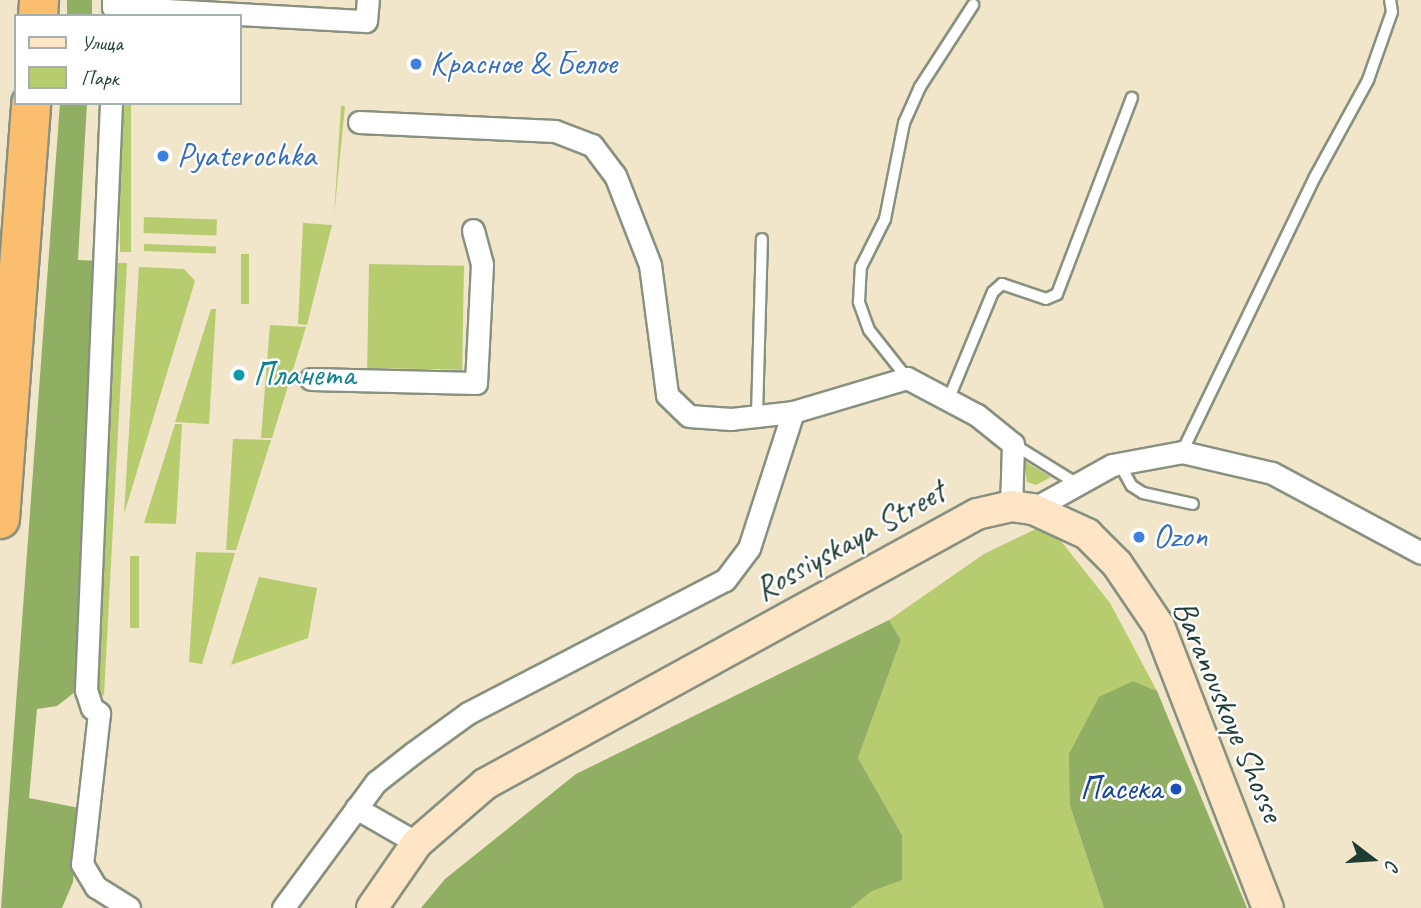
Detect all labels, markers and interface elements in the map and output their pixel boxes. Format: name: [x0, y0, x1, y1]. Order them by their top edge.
legend: [14, 14, 242, 105]
text: Улица: [81, 30, 123, 56]
place label: Красное & Белое: [430, 44, 617, 84]
marker: Красное & Белое: [408, 56, 424, 72]
text: Парк: [81, 65, 118, 91]
place label: Pyaterochka: [177, 136, 316, 176]
marker: Pyaterochka: [155, 148, 171, 164]
place label: Планета: [253, 355, 355, 395]
marker: Планета: [231, 367, 247, 383]
street label: Rossiyskaya Street: [748, 472, 952, 610]
place label: Ozon: [1153, 517, 1207, 557]
marker: Ozon: [1131, 529, 1147, 545]
street label: Baranovskoye Shosse: [1164, 595, 1292, 827]
place label: Пасека: [1080, 769, 1162, 809]
marker: Пасека: [1168, 781, 1184, 797]
north arrow: [1337, 824, 1407, 894]
text: С: [1379, 857, 1405, 873]

